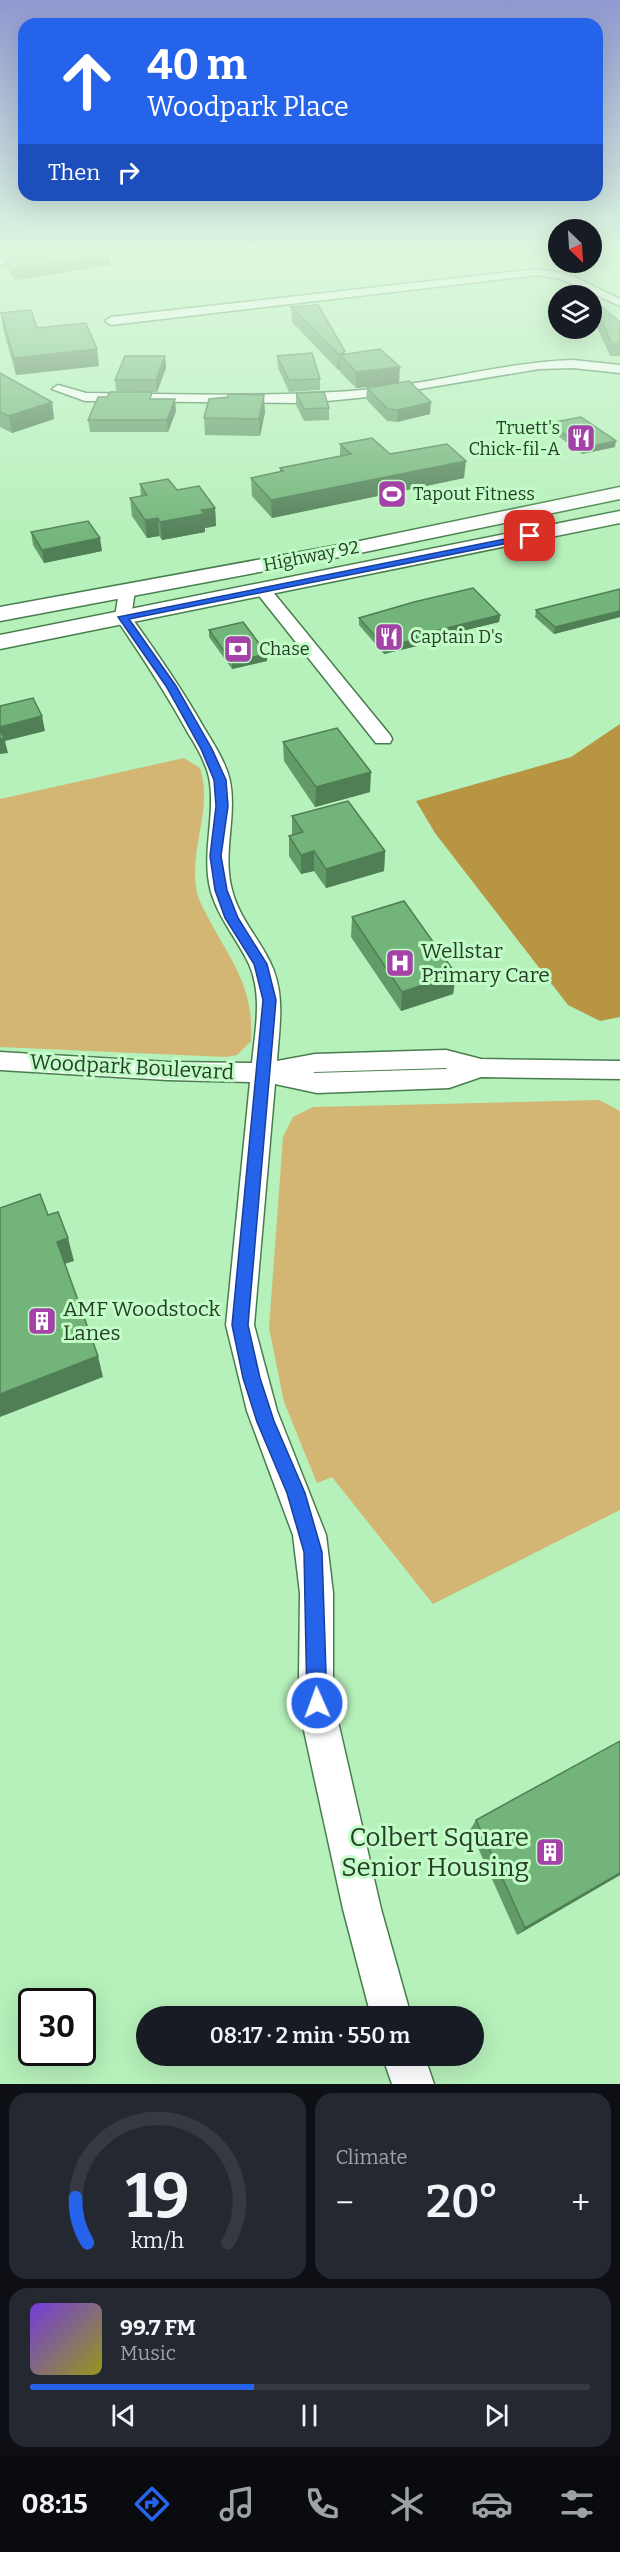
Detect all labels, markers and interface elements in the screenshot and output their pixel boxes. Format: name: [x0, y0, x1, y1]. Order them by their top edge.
text: 40 m: [147, 40, 247, 90]
icon: ahead: [48, 42, 126, 120]
text: Woodpark Place: [147, 91, 349, 123]
icon: right: [112, 156, 145, 189]
text: Then: [48, 159, 100, 186]
north arrow: [548, 219, 602, 273]
map controls: [548, 219, 602, 339]
button: layers: [548, 285, 602, 339]
place label: Truett's Chick-fil-A: [468, 417, 560, 460]
restaurant icon: Truett's Chick-fil-A: [565, 422, 597, 454]
sports icon: Tapout Fitness: [376, 478, 408, 510]
place label: Tapout Fitness: [413, 483, 535, 505]
pin: [504, 510, 555, 561]
icon: arrive: [513, 519, 546, 552]
street label: Highway 92: [261, 536, 361, 576]
restaurant icon: Captain D's: [373, 621, 405, 653]
place label: Captain D's: [410, 626, 503, 648]
bank icon: Chase: [222, 633, 254, 665]
place label: Chase: [259, 638, 310, 660]
place label: Wellstar Primary Care: [421, 938, 550, 988]
hospital icon: Wellstar Primary Care: [384, 947, 416, 979]
street label: Woodpark Boulevard: [29, 1049, 235, 1085]
place label: AMF Woodstock Lanes: [63, 1296, 220, 1346]
building icon: AMF Woodstock Lanes: [26, 1305, 58, 1337]
position arrow: [285, 1671, 349, 1735]
place label: Colbert Square Senior Housing: [341, 1822, 529, 1883]
building icon: Colbert Square Senior Housing: [534, 1836, 566, 1868]
speed limit sign: 30: [18, 1988, 96, 2066]
text: 08:17 · 2 min · 550 m: [210, 2022, 410, 2049]
text: Climate: [336, 2145, 407, 2169]
text: 19: [125, 2159, 189, 2234]
text: 20°: [426, 2175, 499, 2229]
text: −: [336, 2183, 354, 2223]
text: +: [571, 2183, 590, 2223]
text: km/h: [131, 2228, 184, 2254]
text: 99.7 FM: [120, 2314, 196, 2341]
text: Music: [120, 2341, 176, 2365]
icon: previous: [107, 2399, 140, 2432]
icon: pause: [293, 2399, 326, 2432]
icon: next: [480, 2399, 513, 2432]
icon: directions: [131, 2483, 173, 2525]
icon: music: [216, 2483, 258, 2525]
icon: phone: [301, 2483, 343, 2525]
icon: climate: [386, 2483, 428, 2525]
icon: car: [471, 2483, 513, 2525]
icon: filters: [556, 2483, 598, 2525]
text: 08:15: [22, 2488, 88, 2520]

